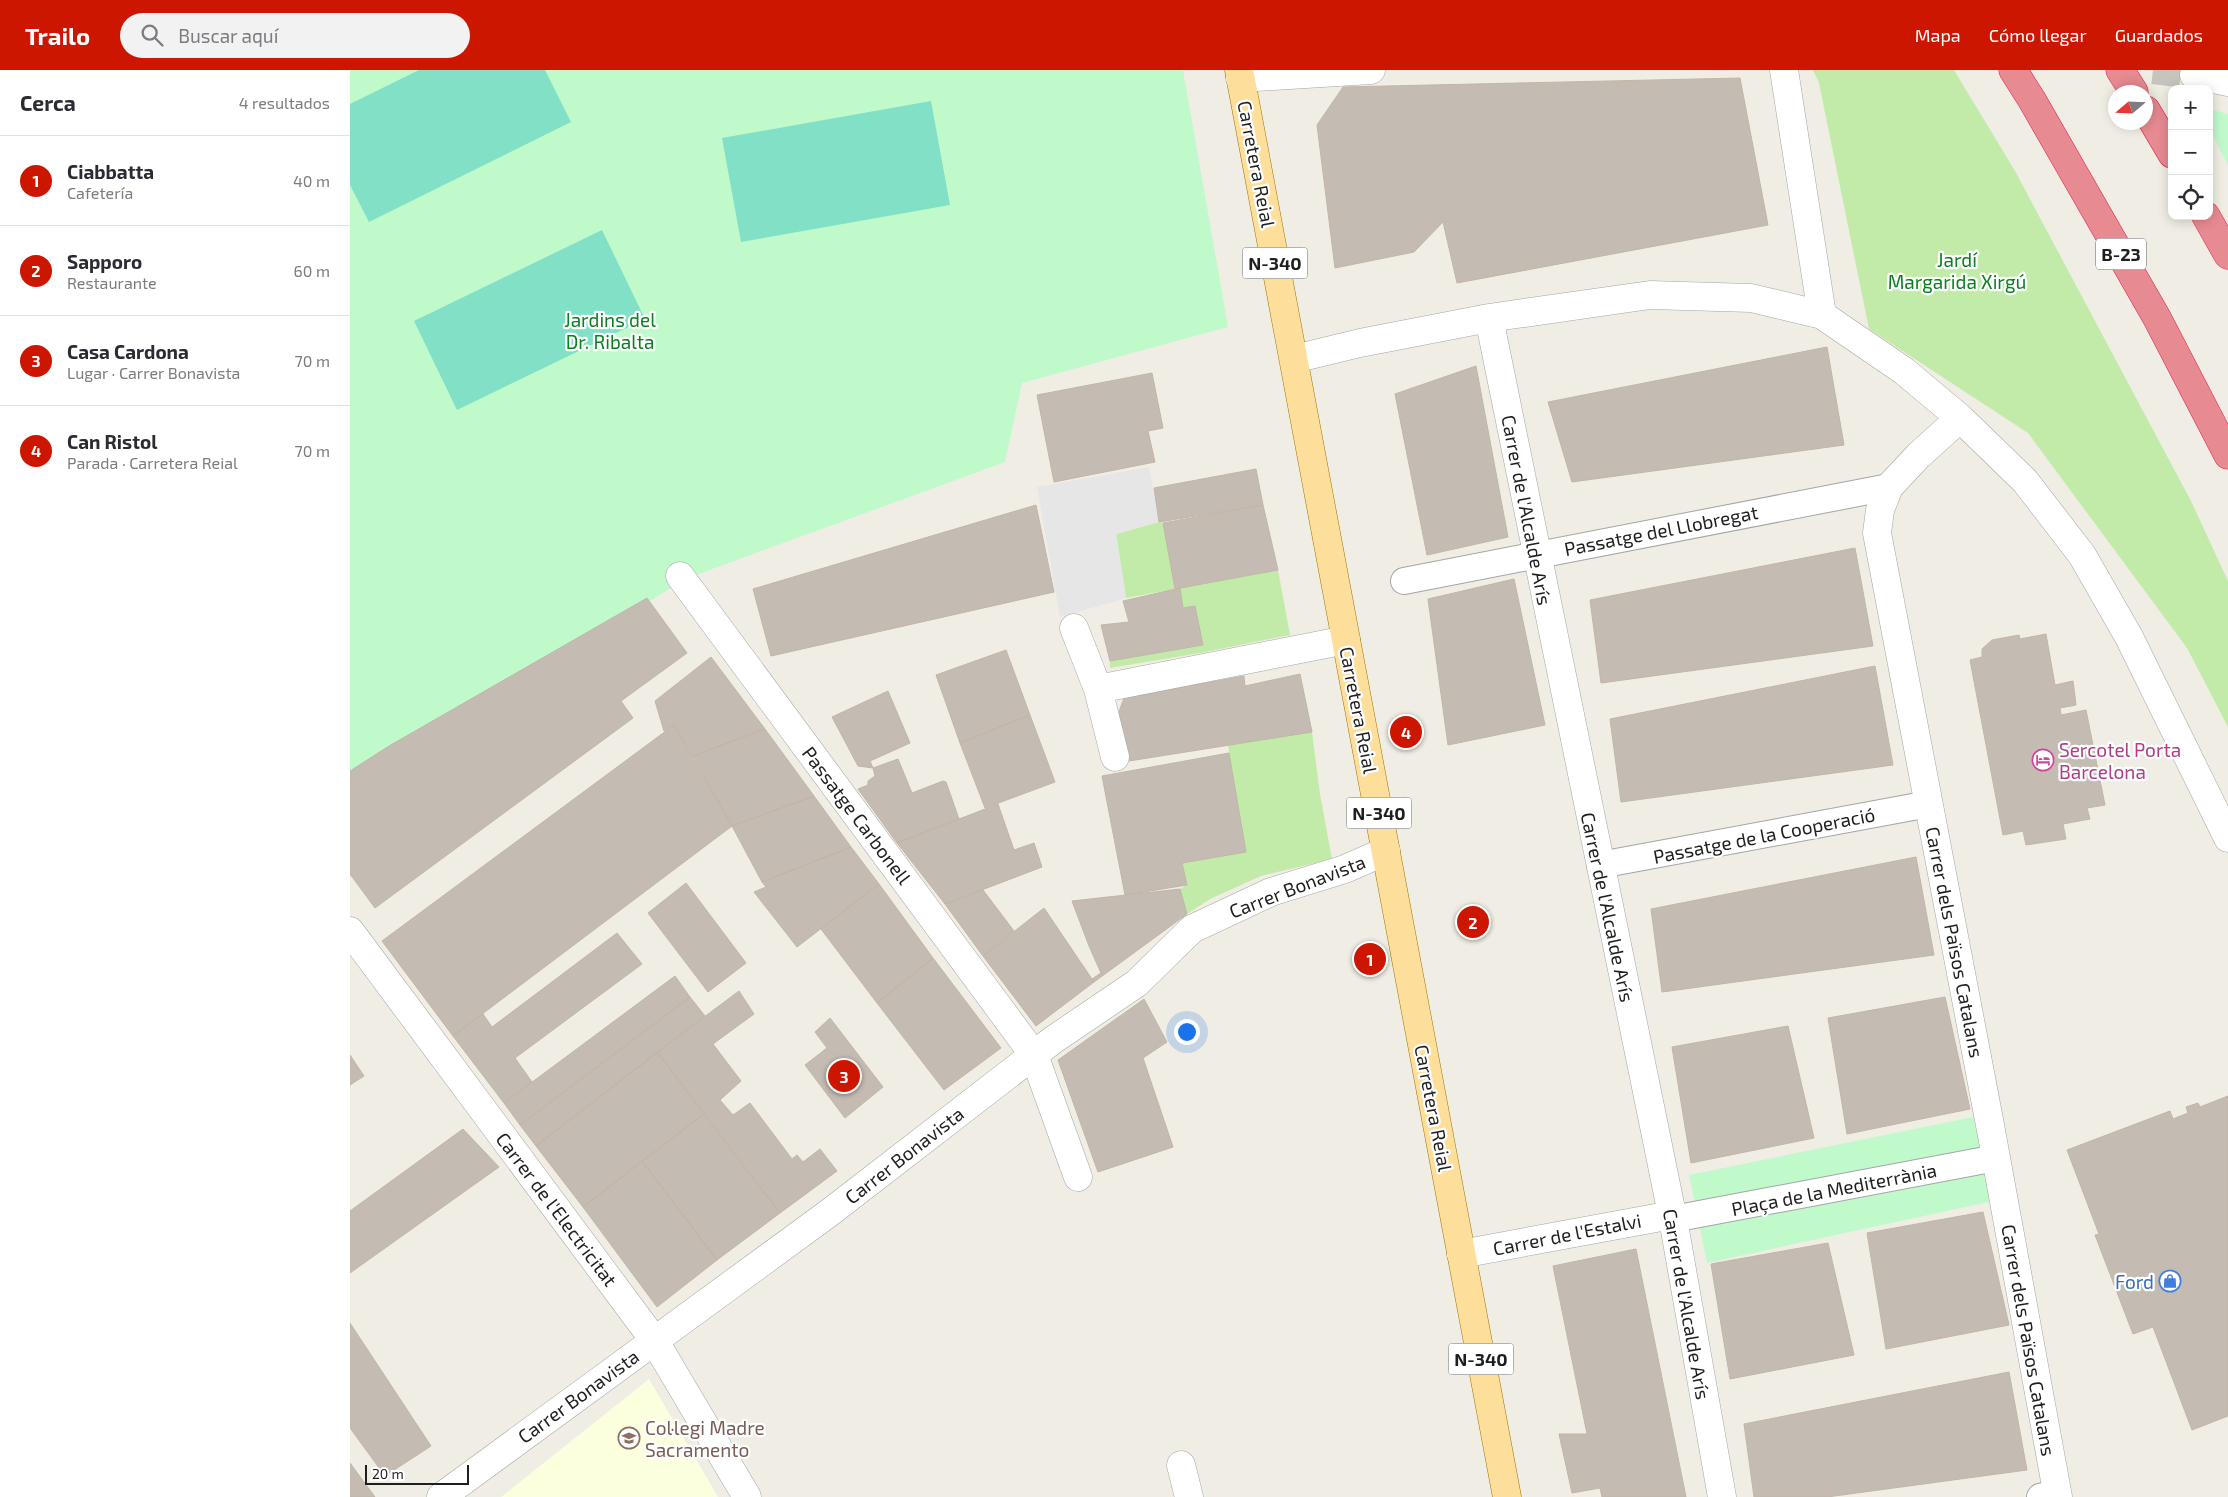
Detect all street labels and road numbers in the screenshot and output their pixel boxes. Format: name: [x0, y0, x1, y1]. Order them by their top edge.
street label: Carretera Reial: [1233, 99, 1281, 230]
road number: B-23: [2096, 238, 2146, 270]
road number: N-340: [1242, 248, 1308, 278]
street label: Carrer de l'Alcalde Arís: [1497, 413, 1557, 607]
street label: Passatge del Llobregat: [1562, 500, 1760, 560]
street label: Carretera Reial: [1335, 645, 1383, 776]
street label: Passatge Carbonell: [798, 742, 917, 889]
road number: N-340: [1346, 798, 1412, 828]
street label: Passatge de la Cooperació: [1651, 802, 1877, 868]
street label: Carrer de l'Alcalde Arís: [1577, 810, 1639, 1004]
street label: Carrer dels Països Catalans: [1921, 825, 1989, 1059]
street label: Carrer Bonavista: [1226, 849, 1368, 923]
street label: Carretera Reial: [1410, 1043, 1458, 1174]
street label: Carrer Bonavista: [840, 1102, 968, 1208]
street label: Carrer de l'Electricitat: [492, 1128, 622, 1290]
street label: Plaça de la Mediterrània: [1729, 1158, 1939, 1221]
street label: Carrer de l'Alcalde Arís: [1659, 1207, 1715, 1401]
street label: Carrer de l'Estalvi: [1491, 1208, 1643, 1260]
street label: Carrer dels Països Catalans: [1997, 1222, 2061, 1458]
street label: Carrer Bonavista: [513, 1344, 643, 1448]
road number: N-340: [1448, 1344, 1514, 1375]

